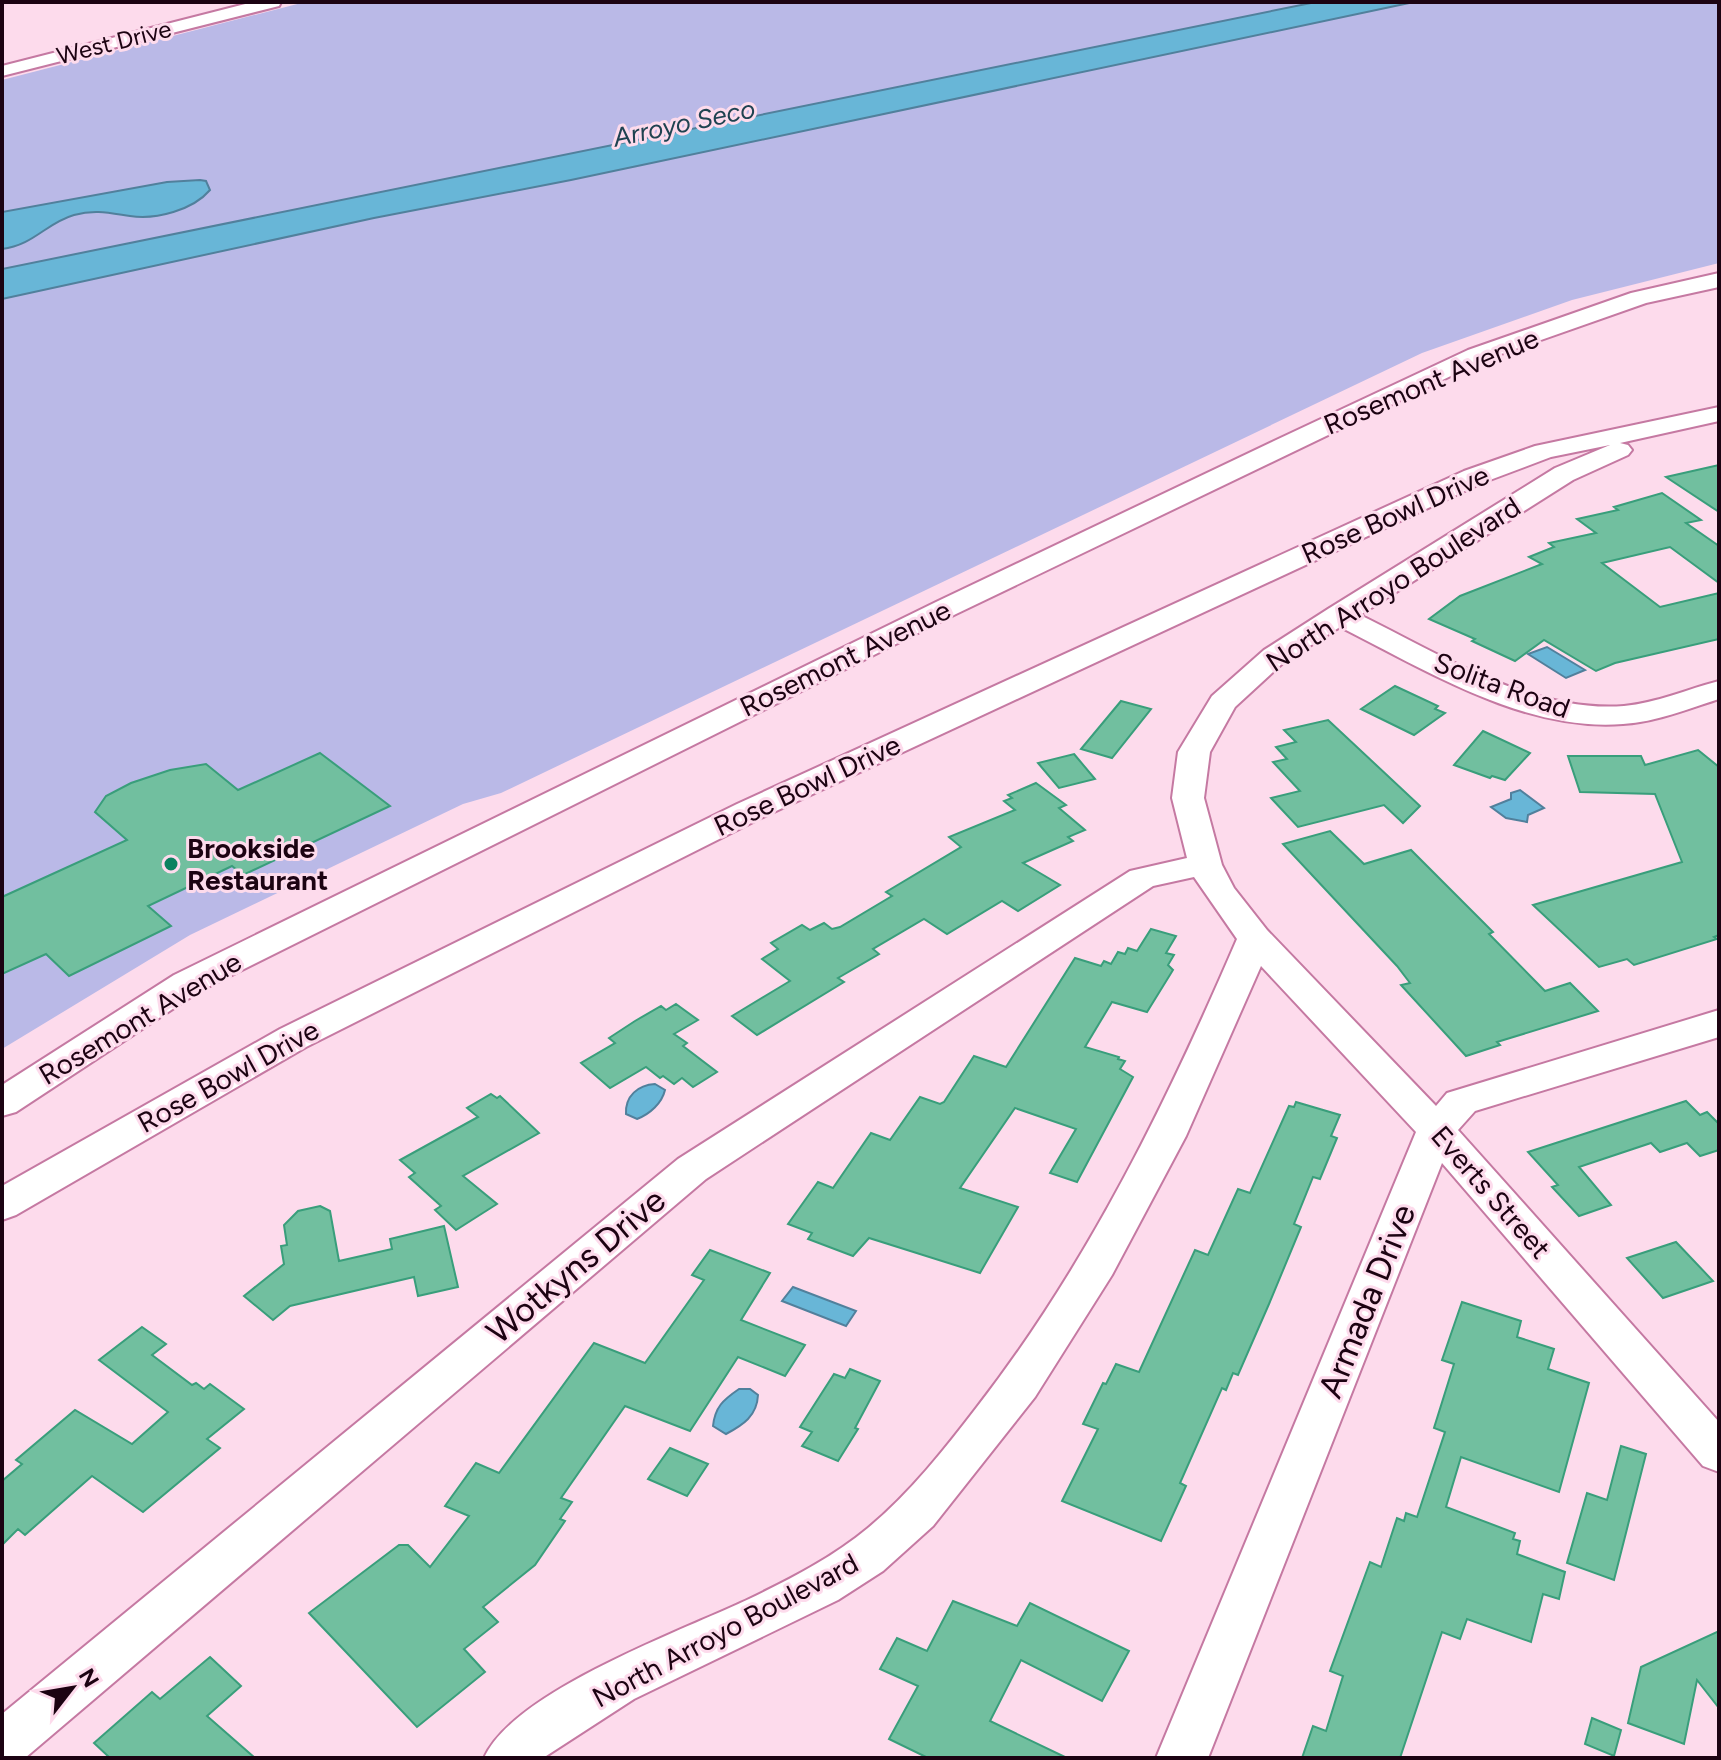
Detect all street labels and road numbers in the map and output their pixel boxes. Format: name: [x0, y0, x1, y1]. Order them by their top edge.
street label: West Drive: [54, 14, 174, 70]
street label: Rosemont Avenue: [1319, 320, 1543, 442]
street label: Rose Bowl Drive: [1296, 457, 1494, 571]
street label: North Arroyo Boulevard: [1260, 489, 1526, 679]
street label: Rosemont Avenue: [734, 592, 956, 724]
street label: Solita Road: [1429, 645, 1575, 725]
street label: Rose Bowl Drive: [708, 727, 906, 843]
street label: Rosemont Avenue: [33, 944, 247, 1092]
street label: Rose Bowl Drive: [132, 1012, 324, 1140]
street label: Everts Street: [1424, 1119, 1558, 1265]
street label: Wotkyns Drive: [479, 1180, 673, 1352]
street label: Armada Drive: [1310, 1198, 1424, 1404]
street label: North Arroyo Boulevard: [586, 1545, 864, 1715]

